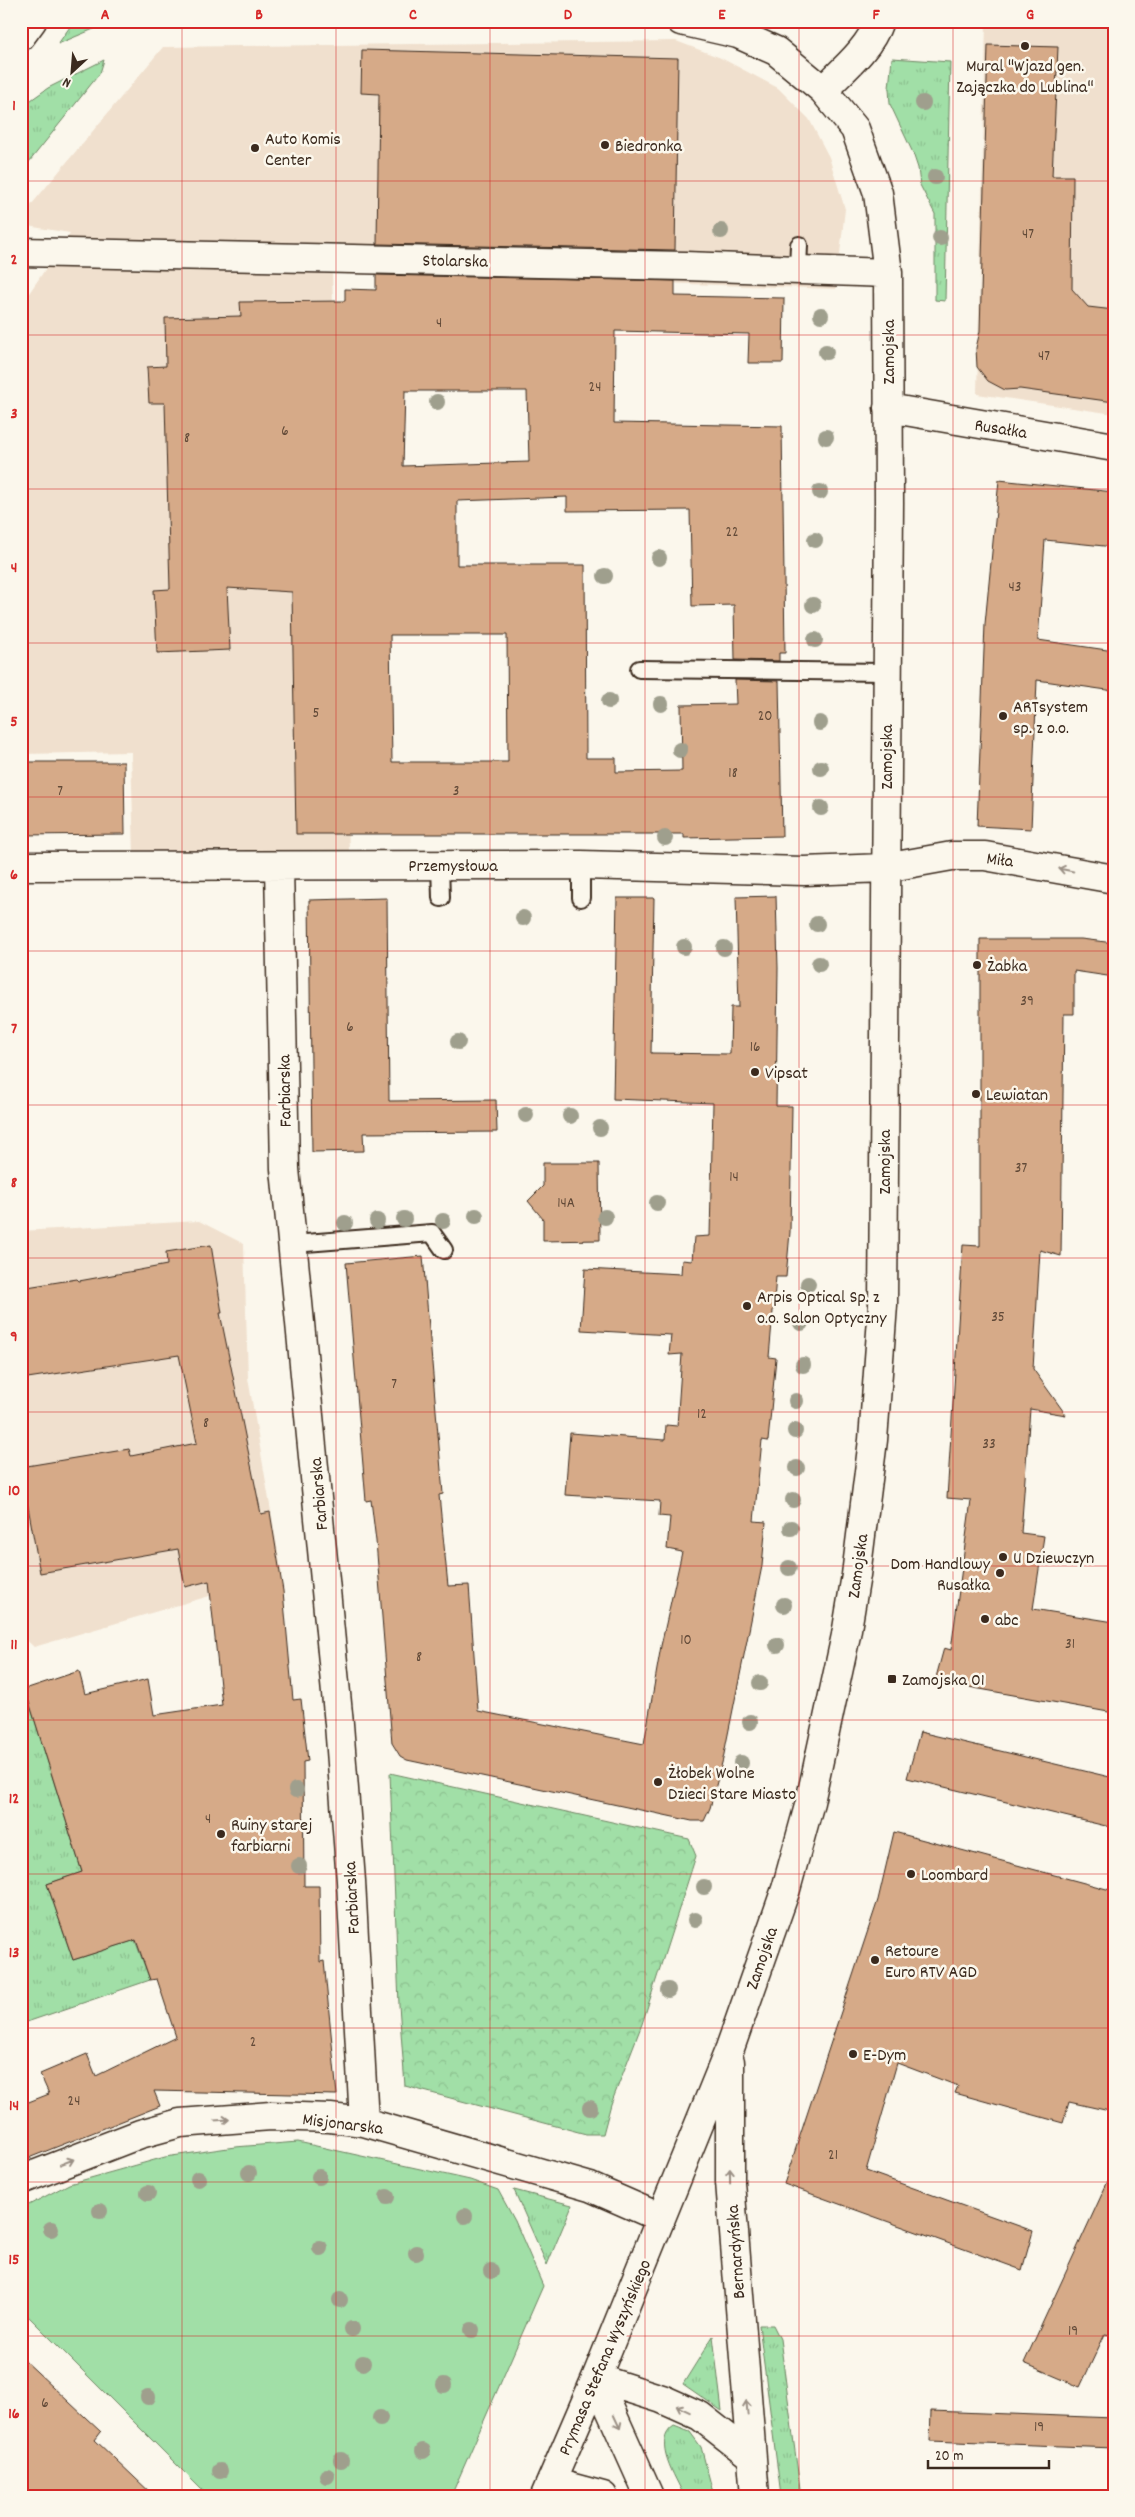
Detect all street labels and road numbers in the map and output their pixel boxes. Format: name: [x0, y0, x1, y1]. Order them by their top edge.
street label: Stolarska: [422, 249, 488, 276]
street label: Zamojska: [878, 319, 903, 384]
street label: Rusałka: [973, 414, 1029, 447]
street label: Zamojska: [876, 724, 901, 789]
street label: Miła: [985, 847, 1015, 876]
street label: Przemysłowa: [408, 855, 498, 880]
street label: Farbiarska: [273, 1054, 300, 1128]
street label: Zamojska: [874, 1129, 899, 1194]
street label: Farbiarska: [305, 1456, 336, 1531]
street label: Zamojska: [843, 1532, 876, 1600]
street label: Farbiarska: [339, 1860, 368, 1935]
street label: Zamojska: [741, 1924, 786, 1994]
street label: Misjonarska: [301, 2108, 385, 2143]
street label: Bernardyńska: [722, 2204, 753, 2300]
street label: Prymasa Stefana Wyszyńskiego: [554, 2256, 659, 2460]

